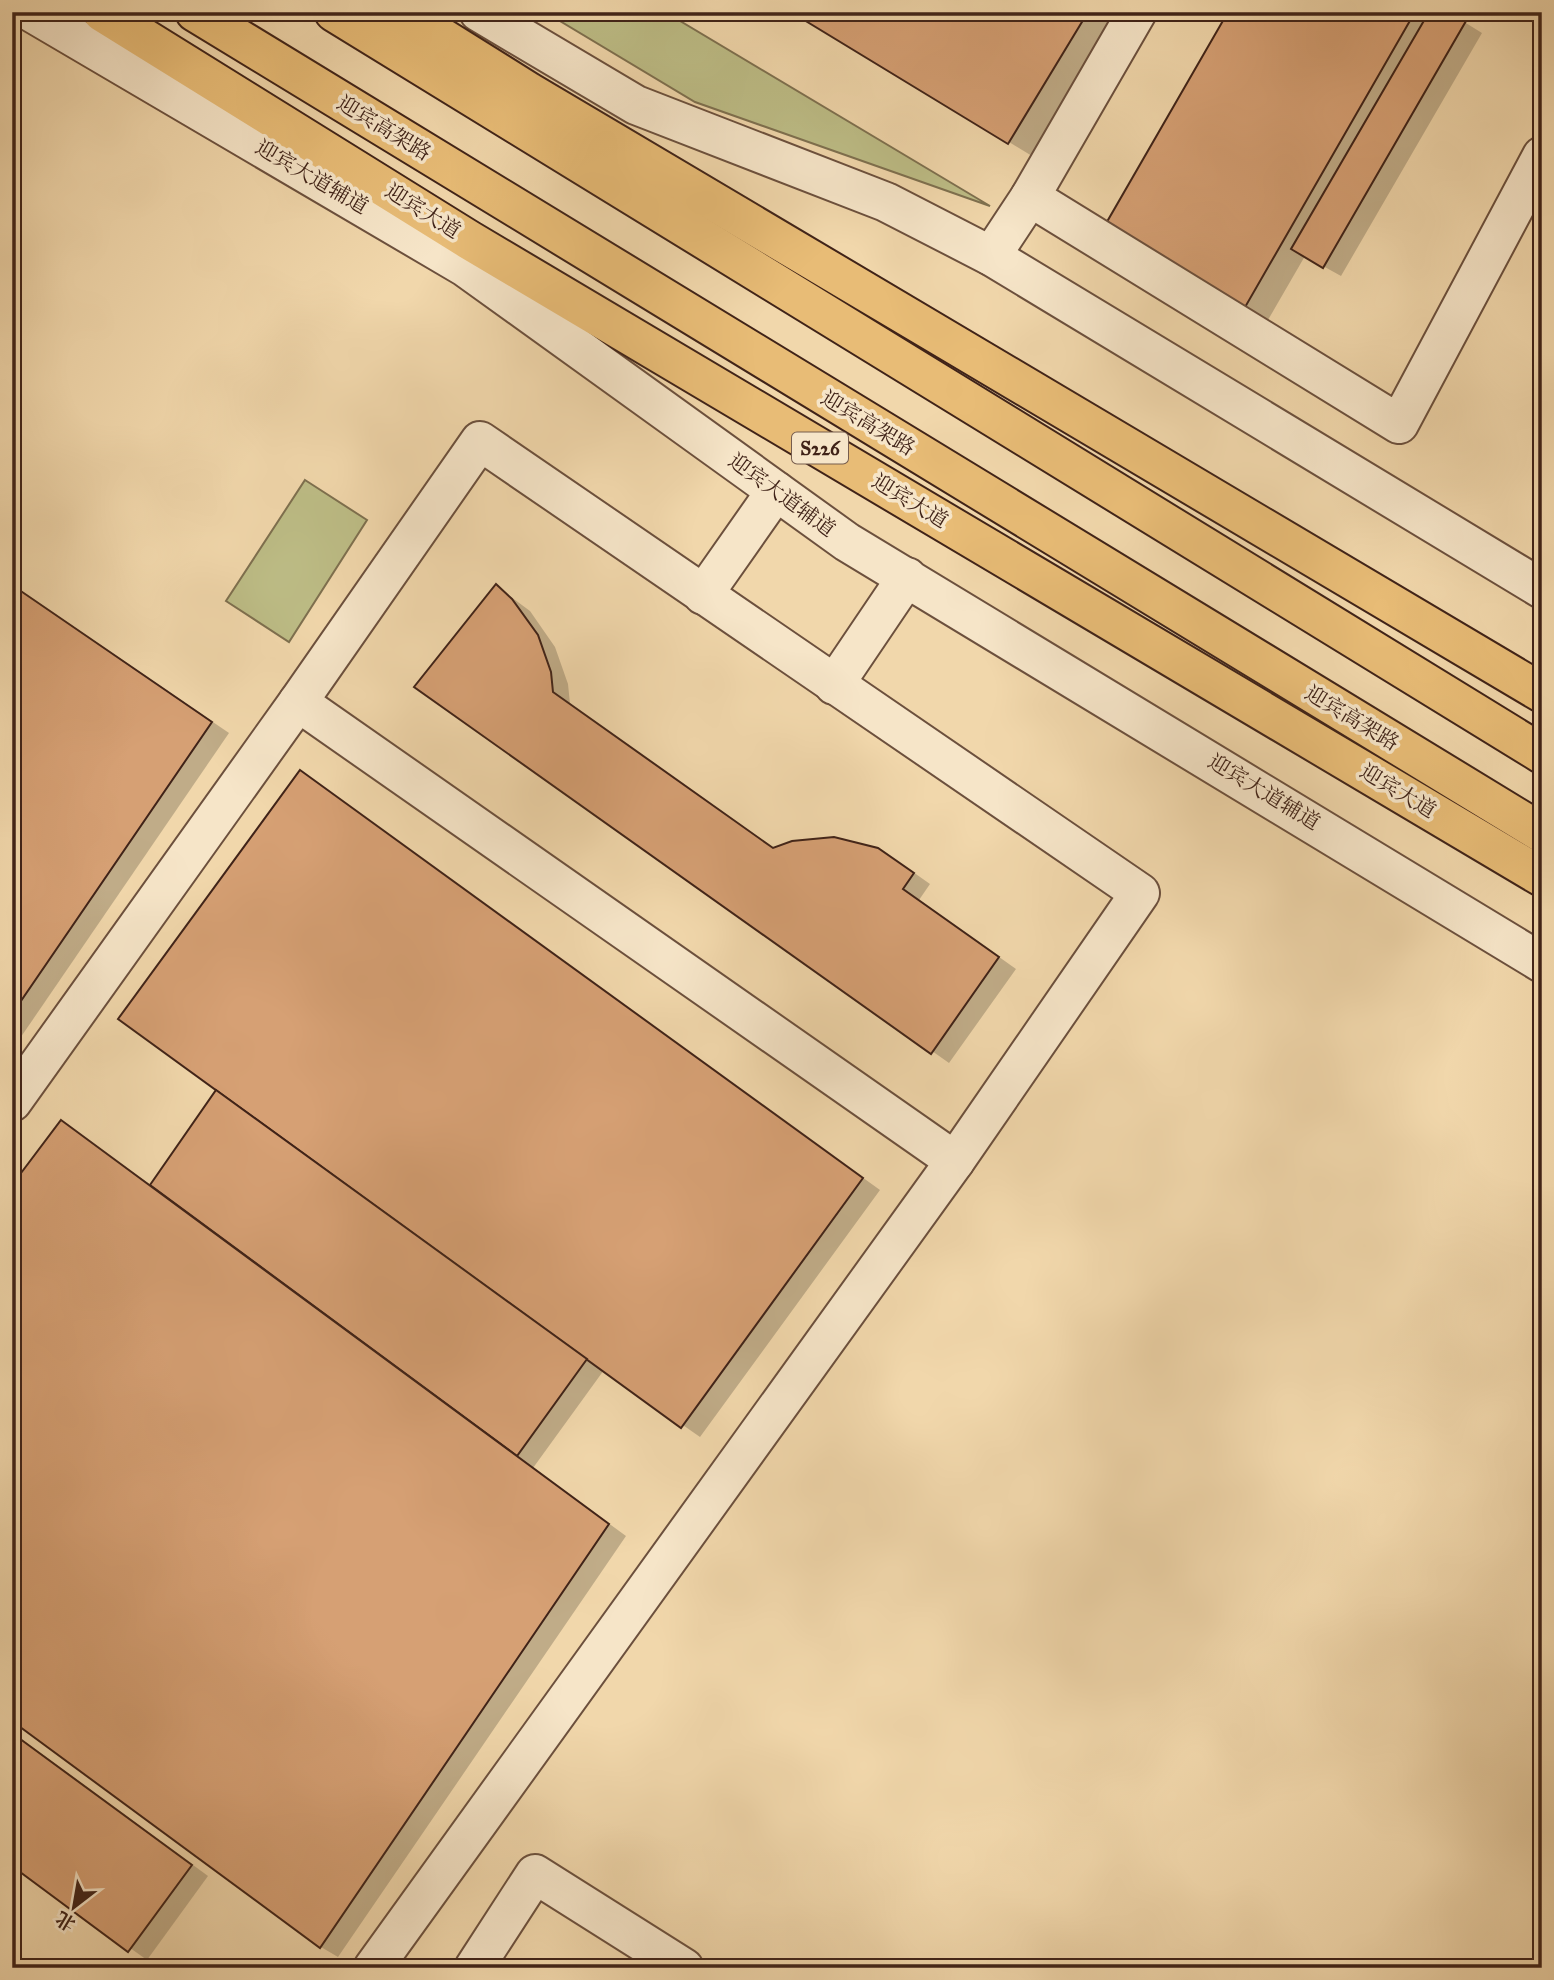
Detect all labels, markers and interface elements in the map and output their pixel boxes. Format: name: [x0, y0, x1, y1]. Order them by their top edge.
street label: 迎宾高架路: [332, 90, 436, 166]
street label: 迎宾大道辅道: [251, 134, 373, 220]
street label: 迎宾大道: [380, 178, 466, 244]
street label: 迎宾高架路: [816, 385, 920, 461]
road number: S226: [792, 432, 848, 463]
street label: 迎宾大道辅道: [723, 447, 841, 543]
street label: 迎宾大道: [867, 468, 953, 534]
street label: 迎宾高架路: [1300, 680, 1404, 756]
street label: 迎宾大道辅道: [1203, 748, 1325, 836]
street label: 迎宾大道: [1355, 758, 1441, 824]
north arrow: [38, 1871, 108, 1941]
text: 北: [51, 1906, 80, 1936]

